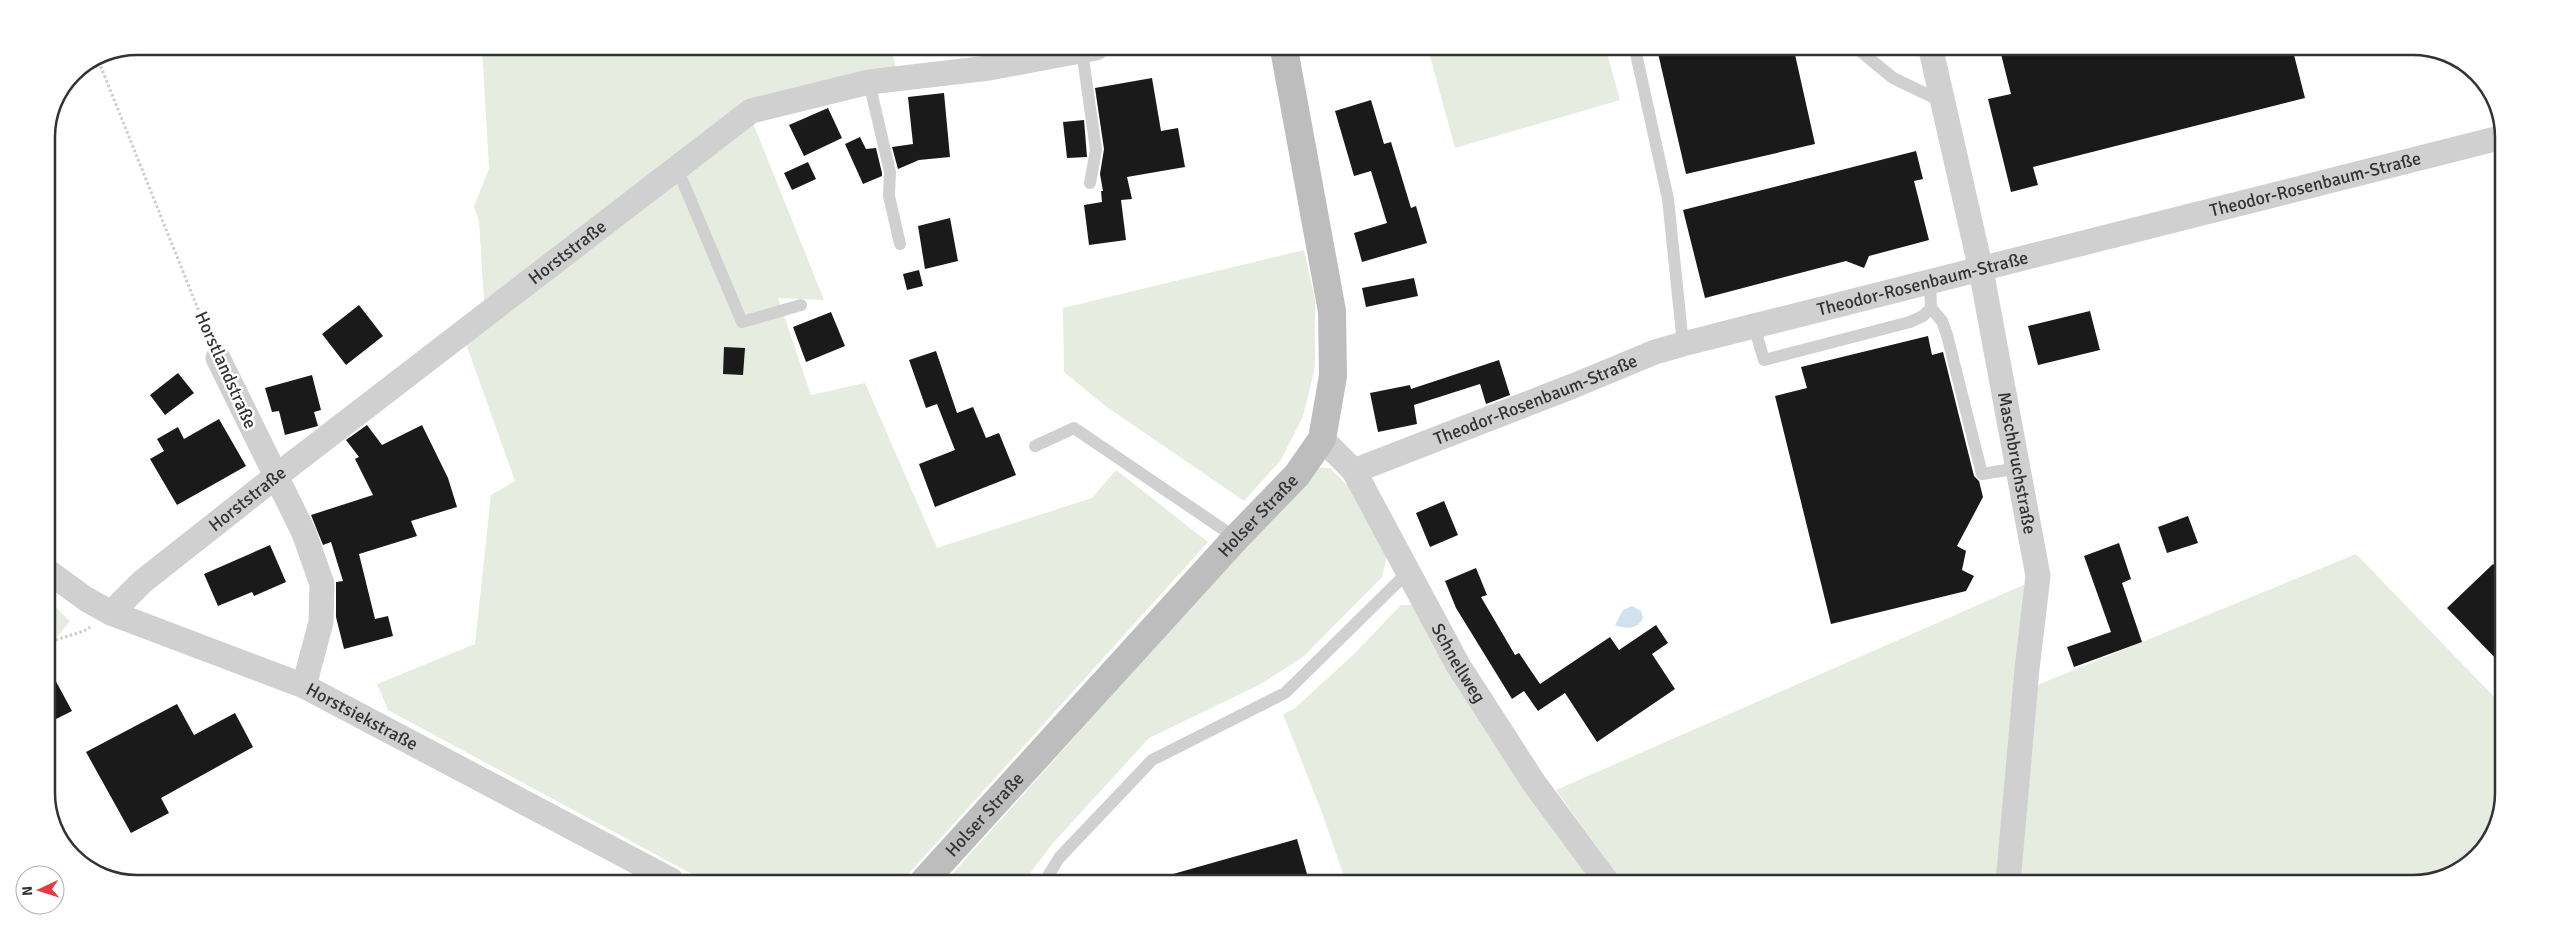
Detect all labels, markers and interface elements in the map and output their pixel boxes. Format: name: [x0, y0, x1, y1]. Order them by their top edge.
street label: Theodor-Rosenbaum-Straße: [2207, 147, 2423, 222]
street label: Horststraße: [524, 215, 611, 289]
street label: Theodor-Rosenbaum-Straße: [1815, 246, 2031, 321]
street label: Horstlandstraße: [190, 308, 262, 432]
street label: Theodor-Rosenbaum-Straße: [1431, 350, 1641, 450]
street label: Maschbruchstraße: [1993, 390, 2041, 536]
street label: Horststraße: [204, 462, 290, 536]
street label: Holser Straße: [1213, 470, 1303, 562]
street label: Schnellweg: [1427, 620, 1491, 707]
street label: Horstsiekstraße: [302, 678, 422, 755]
street label: Holser Straße: [941, 768, 1029, 861]
north arrow: [15, 865, 65, 915]
text: N: [19, 885, 36, 896]

